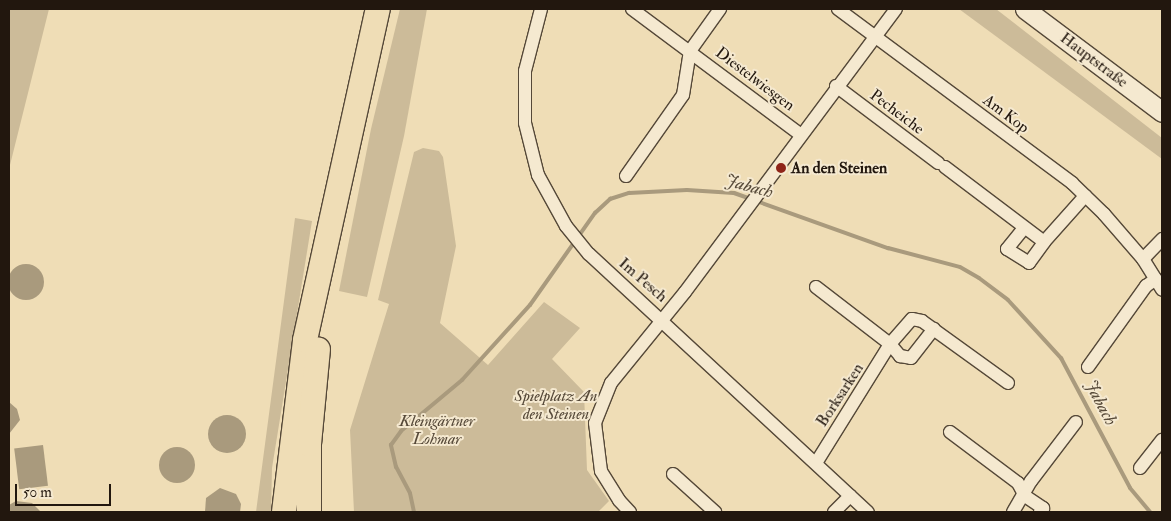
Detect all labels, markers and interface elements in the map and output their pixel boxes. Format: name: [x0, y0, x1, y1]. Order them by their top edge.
street label: Hauptstraße: [1056, 28, 1132, 92]
street label: Diestelwiesgen: [712, 43, 798, 115]
street label: Pecheiche: [866, 85, 928, 139]
street label: Am Kop: [979, 90, 1033, 138]
place label: An den Steinen: [791, 158, 887, 178]
marker: An den Steinen: [775, 162, 787, 174]
water label: Jabach: [723, 170, 775, 204]
street label: Im Pesch: [615, 254, 671, 306]
street label: Borksarken: [812, 360, 868, 430]
water label: Jabach: [1079, 376, 1121, 430]
park label: Spielplatz An den Steinen: [515, 386, 597, 424]
park label: Kleingärtner Lohmar: [399, 411, 475, 449]
scale bar: [18, 474, 114, 506]
text: 50 m: [23, 483, 52, 502]

